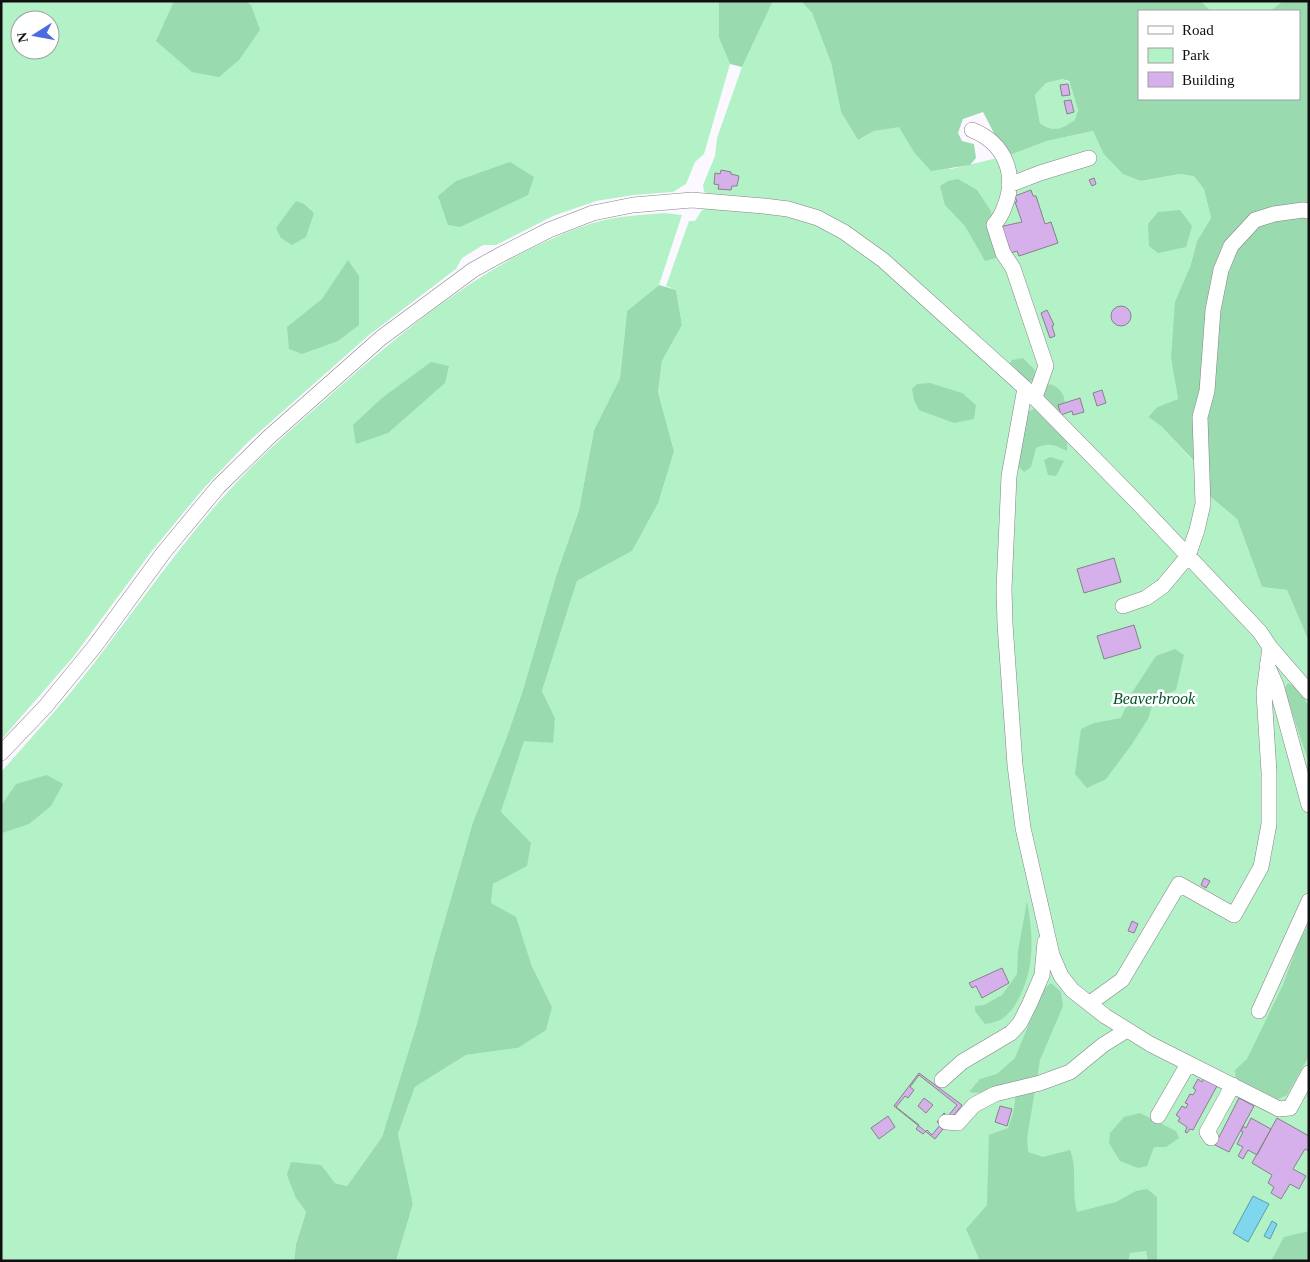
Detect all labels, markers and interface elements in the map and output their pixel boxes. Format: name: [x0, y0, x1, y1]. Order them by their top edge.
north arrow: [10, 10, 60, 60]
legend: [1138, 10, 1300, 100]
text: Road: [1182, 22, 1214, 38]
text: N: [14, 31, 31, 44]
text: Park: [1182, 47, 1210, 63]
text: Building: [1182, 72, 1235, 88]
park label: Beaverbrook: [1113, 690, 1196, 707]

